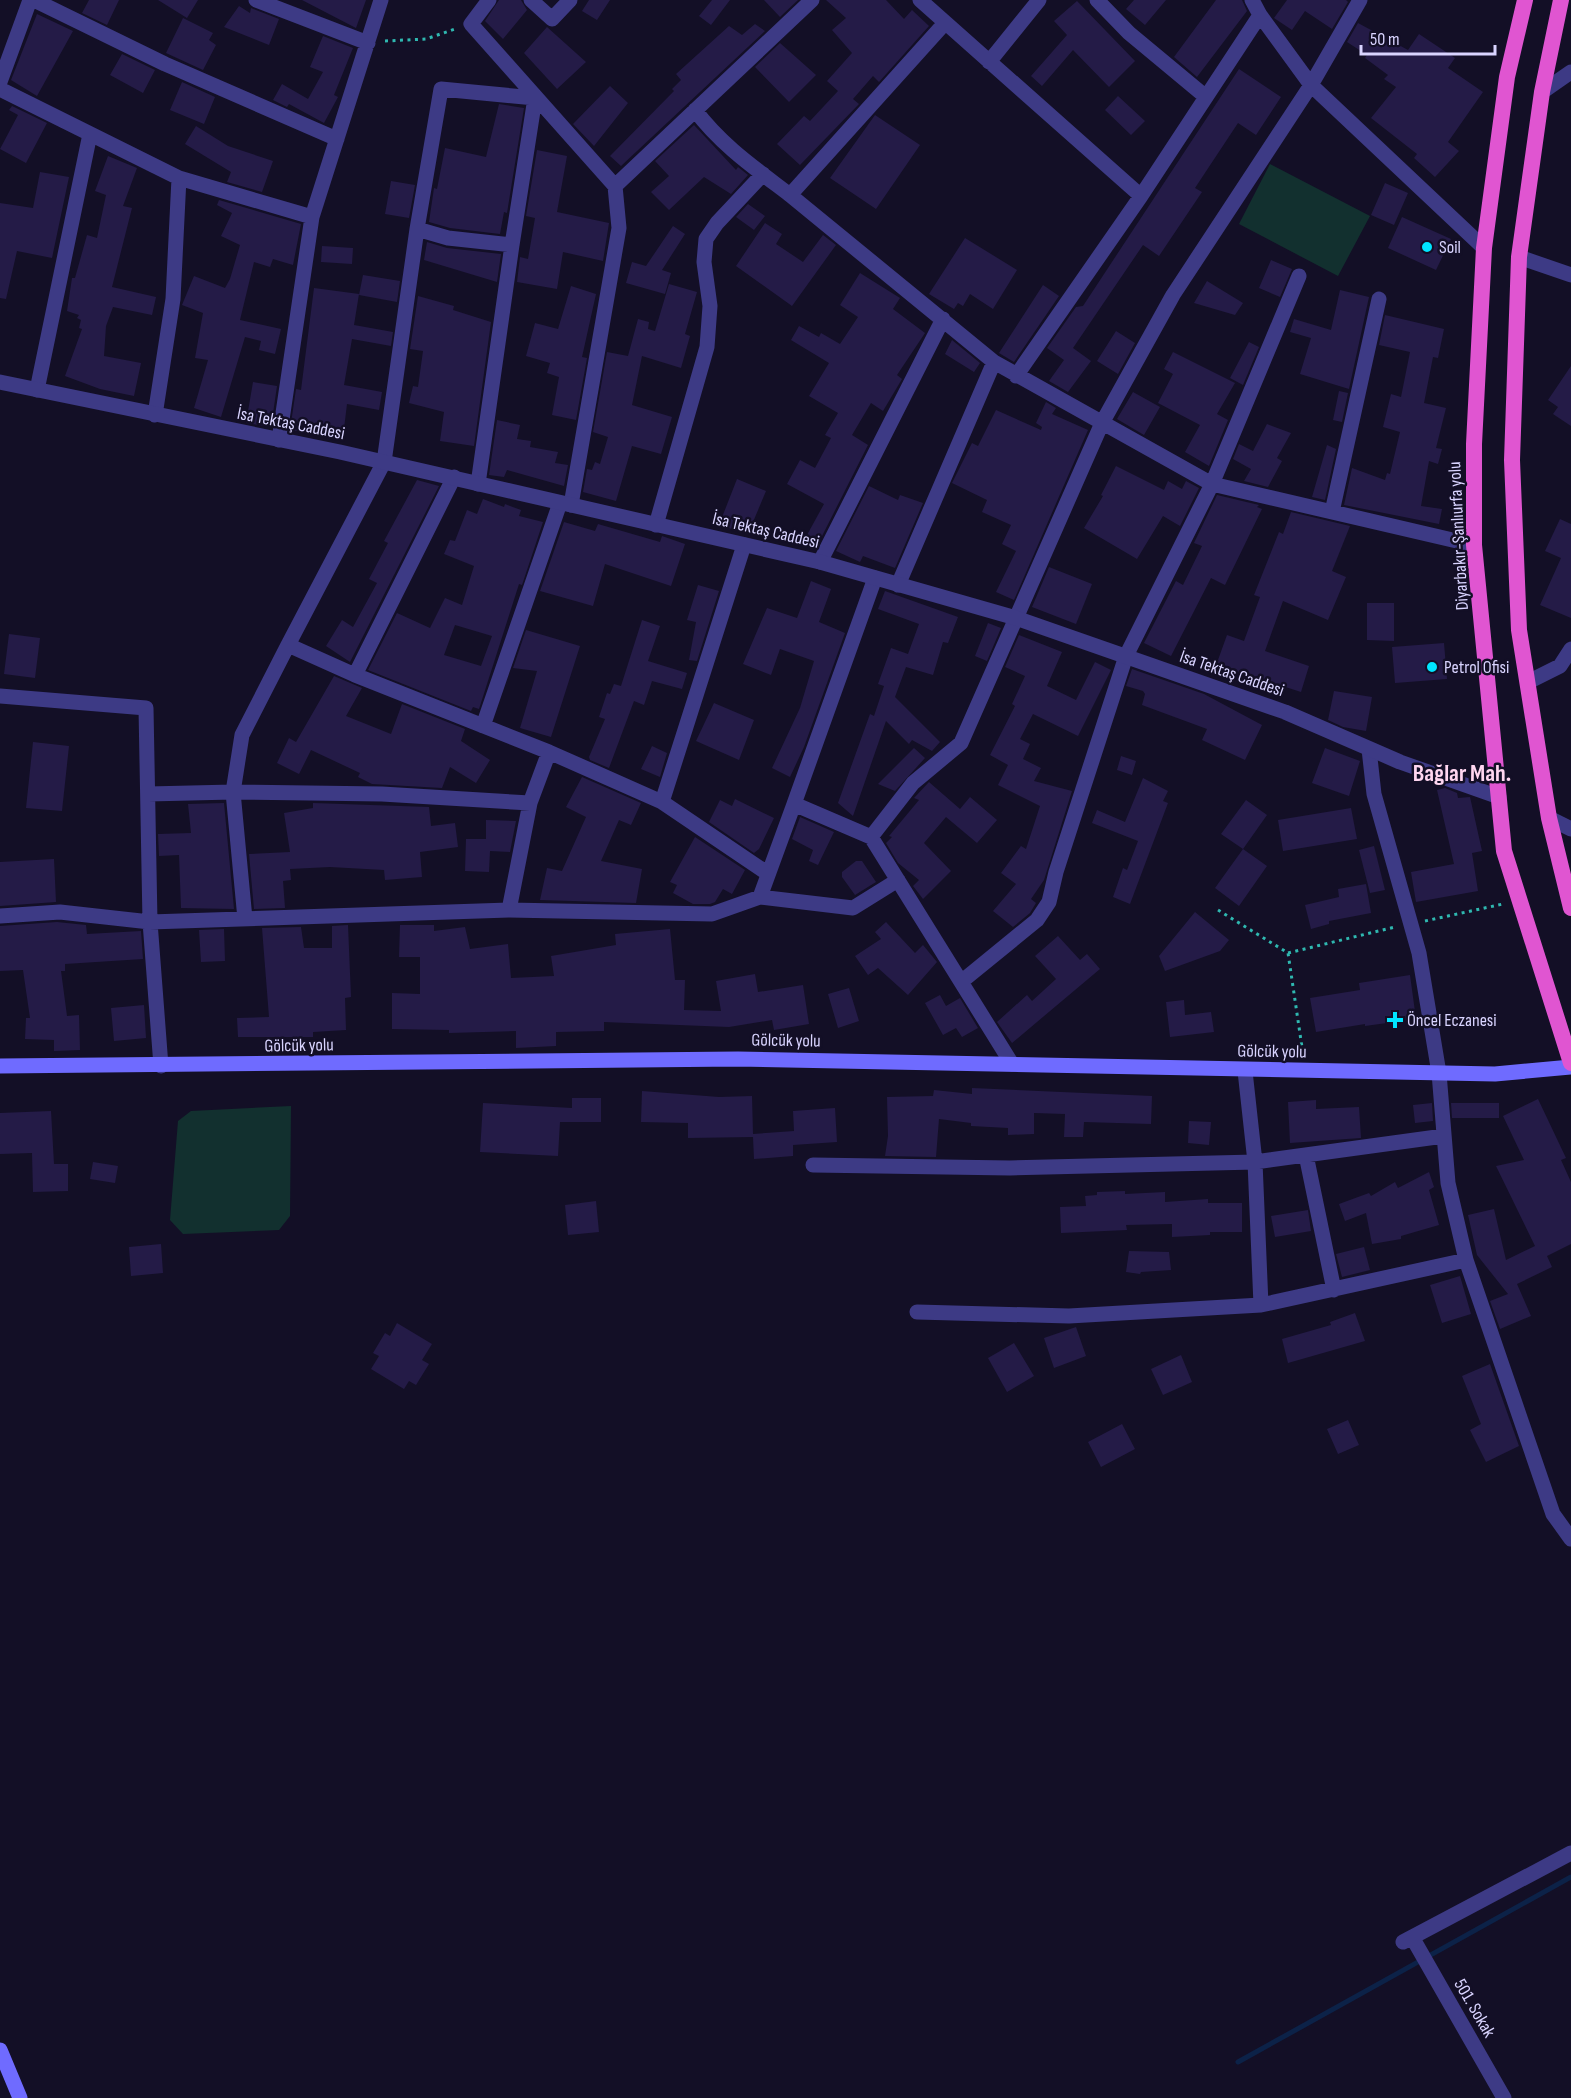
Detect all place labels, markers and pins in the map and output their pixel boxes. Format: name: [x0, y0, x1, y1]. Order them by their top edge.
place label: Soil: [1439, 237, 1461, 258]
marker: Soil: [1420, 240, 1434, 254]
place label: Petrol Ofisi: [1444, 657, 1509, 678]
marker: Petrol Ofisi: [1425, 660, 1439, 674]
place label: Öncel Eczanesi: [1407, 1010, 1497, 1031]
marker: Öncel Eczanesi: [1388, 1013, 1402, 1027]

